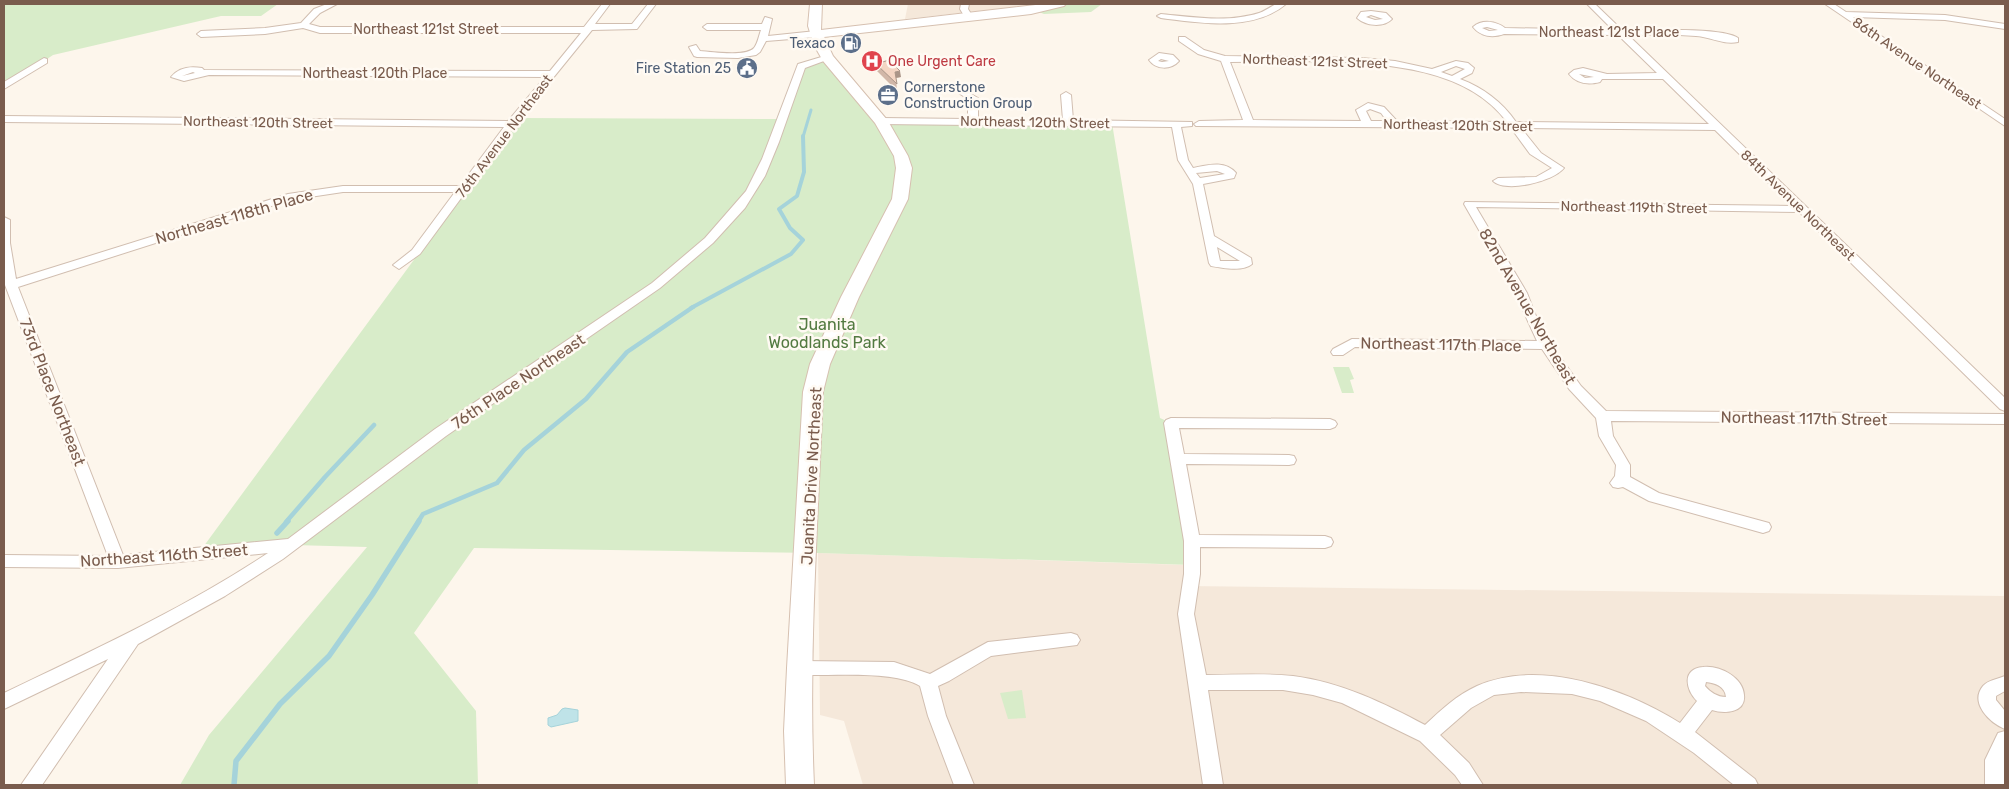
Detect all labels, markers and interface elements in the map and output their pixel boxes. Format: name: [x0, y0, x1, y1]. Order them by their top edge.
street label: 86th Avenue Northeast: [1849, 14, 1985, 113]
street label: Northeast 121st Street: [353, 21, 499, 38]
street label: Northeast 121st Place: [1539, 24, 1679, 41]
fuel station icon: Texaco: [839, 31, 863, 55]
place label: Texaco: [790, 35, 835, 52]
hospital icon: One Urgent Care: [860, 49, 884, 73]
street label: Northeast 121st Street: [1242, 50, 1388, 73]
place label: One Urgent Care: [888, 53, 996, 70]
public building icon: Fire Station 25: [735, 56, 759, 80]
place label: Fire Station 25: [636, 60, 731, 77]
street label: Northeast 120th Place: [303, 65, 448, 82]
street label: 76th Avenue Northeast: [452, 71, 557, 201]
place label: Cornerstone Construction Group: [904, 79, 1032, 112]
office icon: Cornerstone Construction Group: [876, 83, 900, 107]
street label: Northeast 120th Street: [183, 113, 333, 132]
street label: Northeast 120th Street: [960, 113, 1110, 132]
street label: Northeast 120th Street: [1383, 116, 1533, 135]
street label: 84th Avenue Northeast: [1737, 146, 1859, 265]
street label: Northeast 118th Place: [153, 185, 315, 248]
street label: Northeast 119th Street: [1560, 198, 1708, 217]
street label: 82nd Avenue Northeast: [1475, 225, 1580, 388]
park label: Juanita Woodlands Park: [768, 315, 887, 352]
street label: 73rd Place Northeast: [16, 316, 89, 469]
street label: 76th Place Northeast: [448, 330, 588, 433]
street label: Northeast 117th Place: [1360, 334, 1522, 355]
street label: Juanita Drive Northeast: [797, 387, 826, 565]
street label: Northeast 117th Street: [1721, 408, 1887, 429]
street label: Northeast 116th Street: [80, 540, 249, 571]

